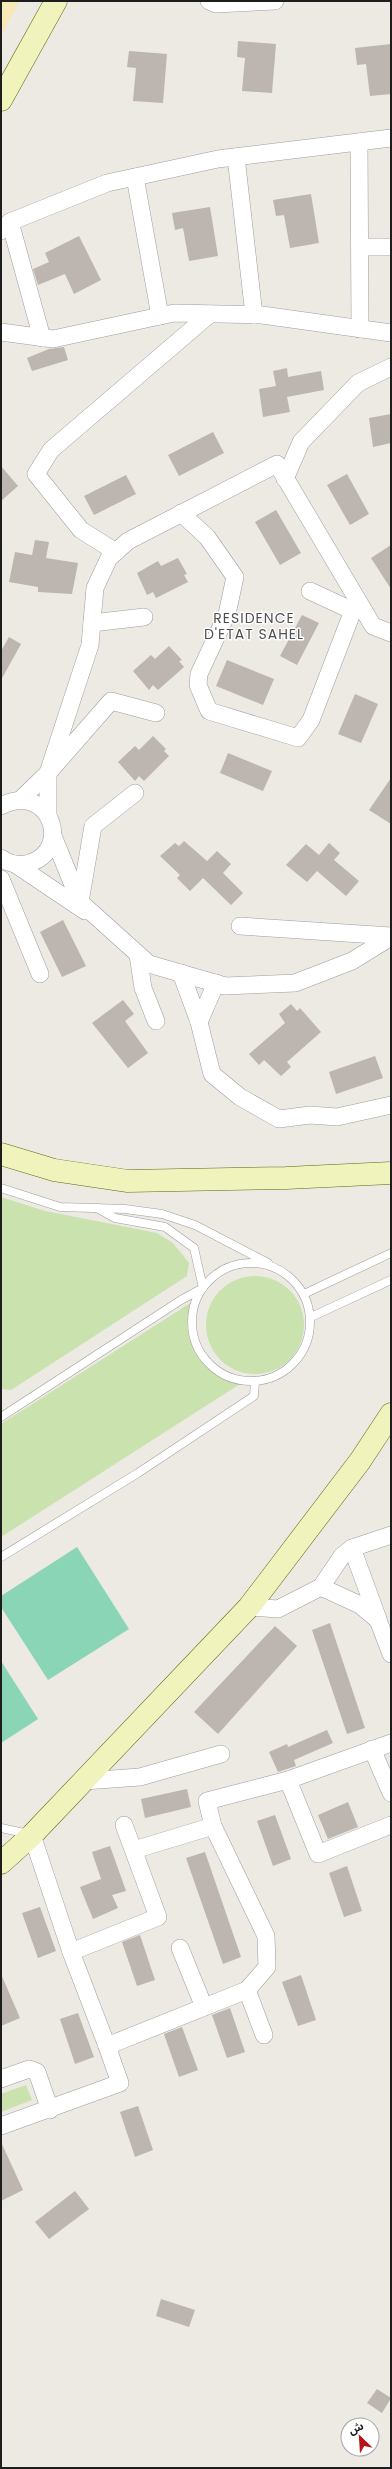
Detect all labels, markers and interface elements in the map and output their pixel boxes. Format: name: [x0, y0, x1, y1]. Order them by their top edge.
district label: RESIDENCE D'ETAT SAHEL: [204, 608, 304, 644]
north arrow: [340, 2417, 380, 2457]
text: ش: [346, 2418, 366, 2438]

